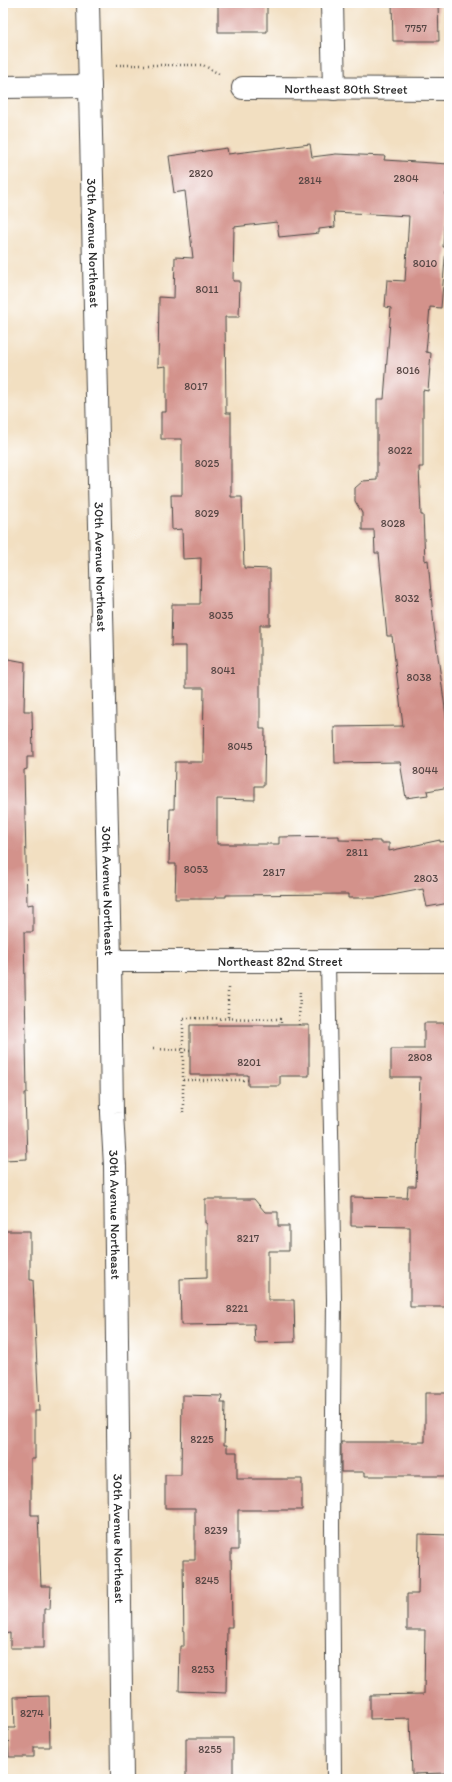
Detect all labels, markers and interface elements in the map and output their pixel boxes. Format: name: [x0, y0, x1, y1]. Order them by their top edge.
house number: 7757: [405, 22, 428, 35]
street label: Northeast 80th Street: [284, 81, 408, 96]
house number: 2820: [189, 167, 213, 180]
house number: 2804: [393, 172, 419, 185]
house number: 2814: [298, 174, 322, 187]
street label: 30th Avenue Northeast: [85, 178, 102, 308]
house number: 8010: [413, 257, 438, 270]
house number: 8011: [195, 283, 219, 296]
house number: 8016: [396, 364, 420, 377]
house number: 8017: [184, 380, 208, 393]
house number: 8022: [388, 444, 412, 457]
house number: 8025: [195, 457, 219, 470]
street label: 30th Avenue Northeast: [92, 502, 110, 632]
house number: 8029: [195, 507, 219, 520]
house number: 8028: [381, 517, 405, 530]
house number: 8032: [395, 592, 420, 605]
house number: 8035: [209, 609, 234, 622]
house number: 8041: [211, 664, 235, 677]
house number: 8038: [407, 671, 431, 684]
house number: 8045: [227, 740, 253, 753]
house number: 8044: [412, 764, 438, 777]
street label: 30th Avenue Northeast: [99, 826, 117, 956]
house number: 2811: [346, 846, 368, 859]
house number: 8053: [184, 863, 208, 876]
house number: 2817: [263, 866, 286, 879]
house number: 2803: [414, 872, 438, 885]
street label: Northeast 82nd Street: [217, 954, 343, 969]
house number: 2808: [408, 1051, 432, 1064]
house number: 8201: [237, 1056, 261, 1069]
street label: 30th Avenue Northeast: [107, 1149, 124, 1280]
house number: 8217: [237, 1232, 260, 1245]
house number: 8221: [226, 1302, 248, 1315]
house number: 8225: [190, 1433, 214, 1446]
street label: 30th Avenue Northeast: [111, 1474, 127, 1604]
house number: 8239: [204, 1524, 228, 1537]
house number: 8245: [195, 1574, 219, 1587]
house number: 8253: [191, 1663, 215, 1676]
house number: 8274: [20, 1707, 44, 1720]
house number: 8255: [198, 1743, 222, 1756]

